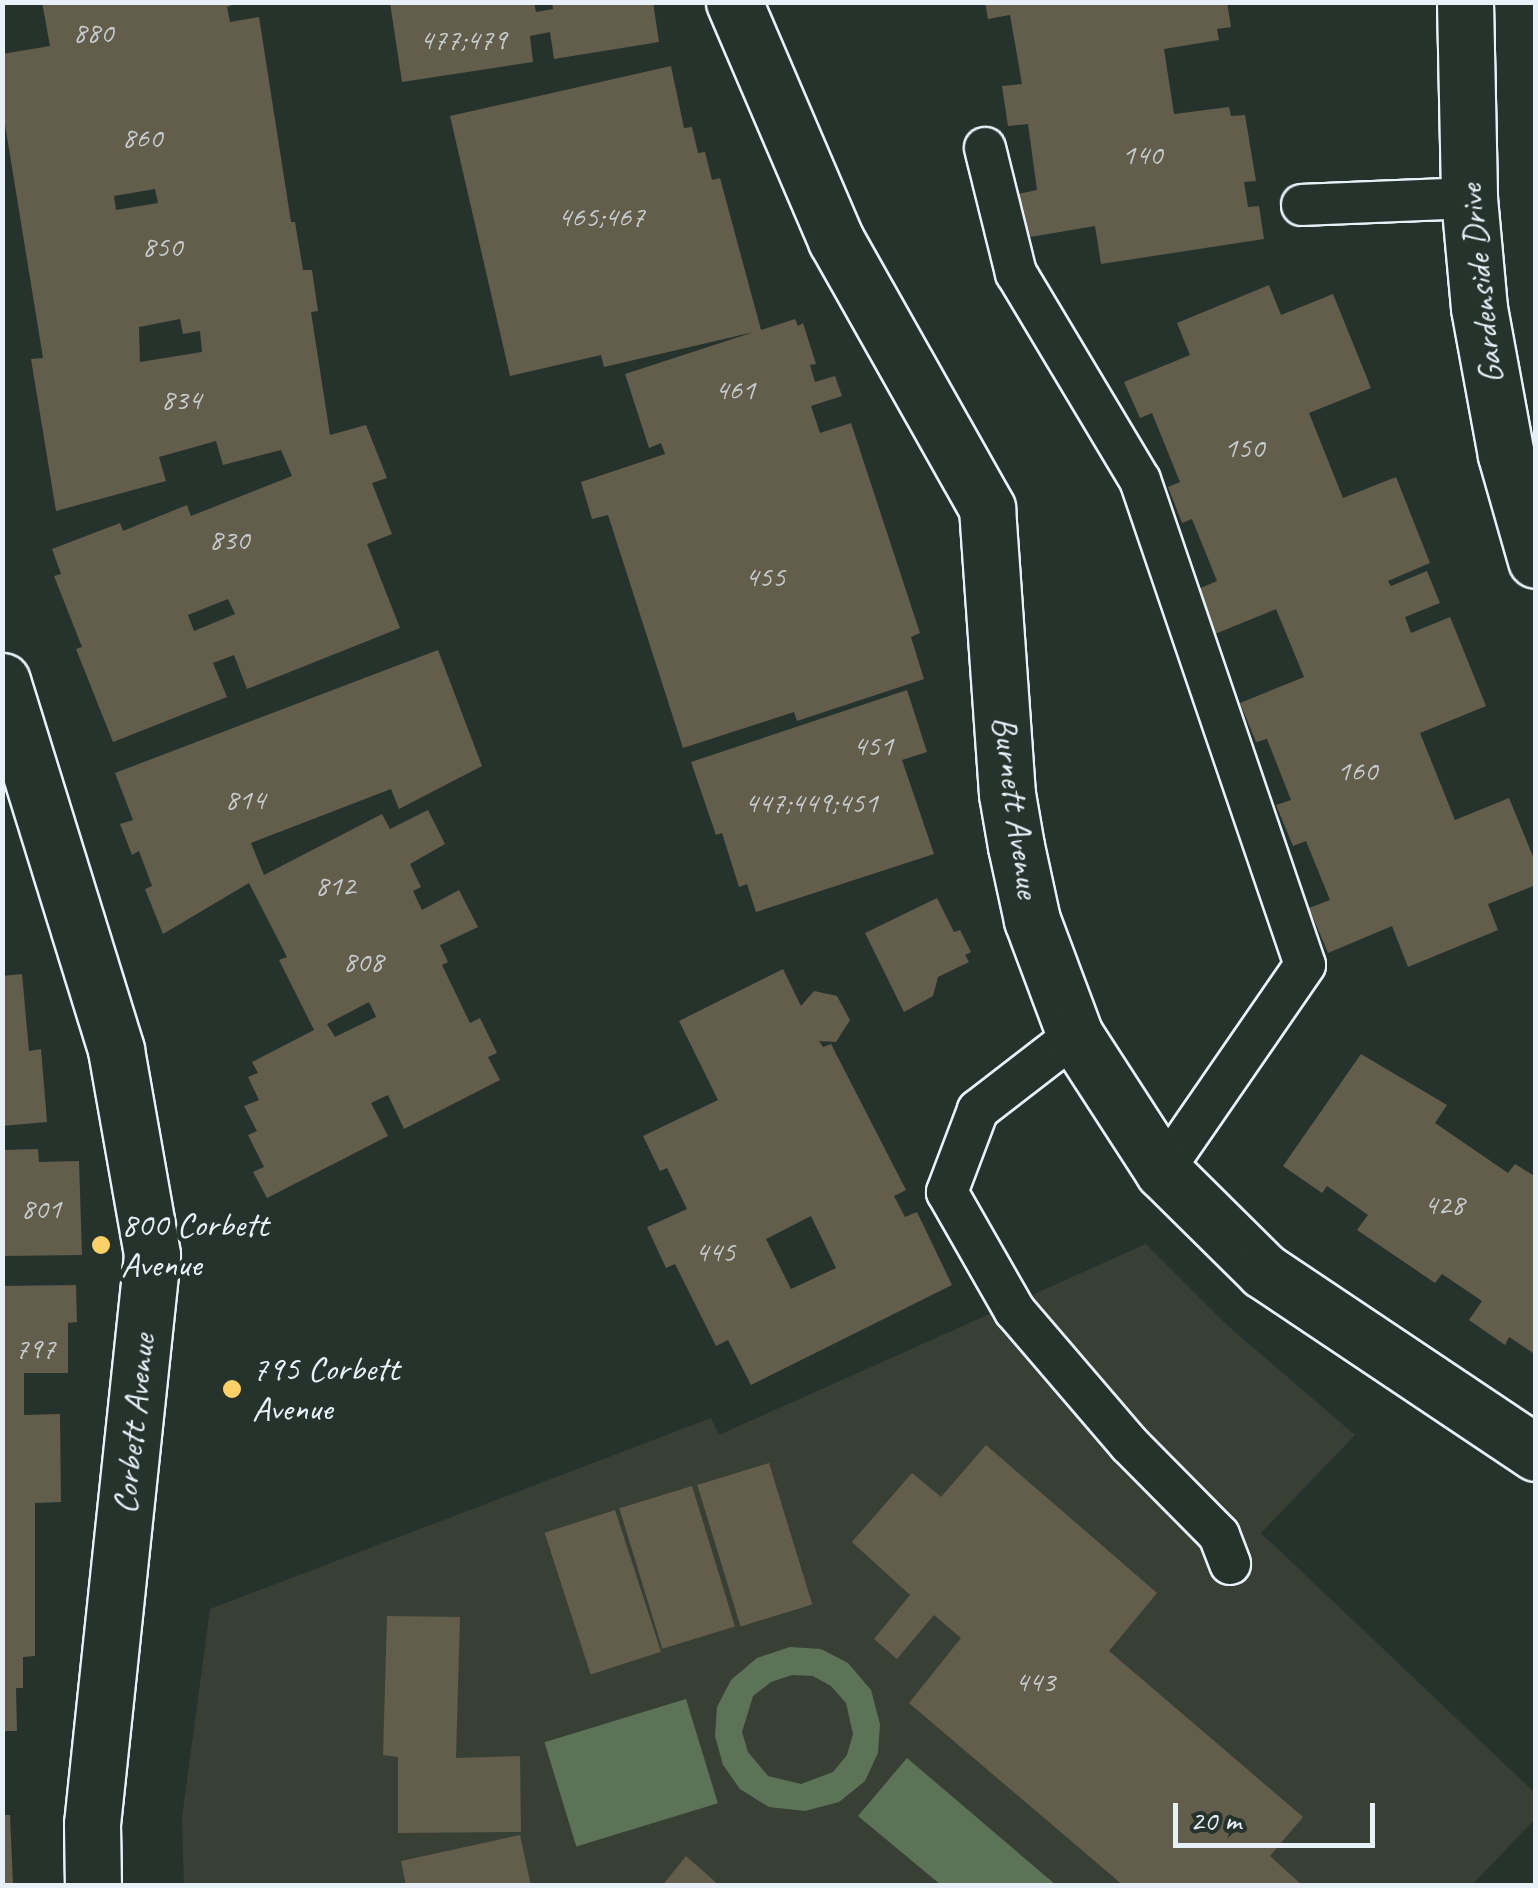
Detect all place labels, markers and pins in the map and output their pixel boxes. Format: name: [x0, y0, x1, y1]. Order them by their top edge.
place label: 800 Corbett Avenue: [121, 1204, 268, 1286]
marker: 800 Corbett Avenue: [90, 1234, 112, 1256]
place label: 795 Corbett Avenue: [252, 1348, 399, 1430]
marker: 795 Corbett Avenue: [221, 1378, 243, 1400]

